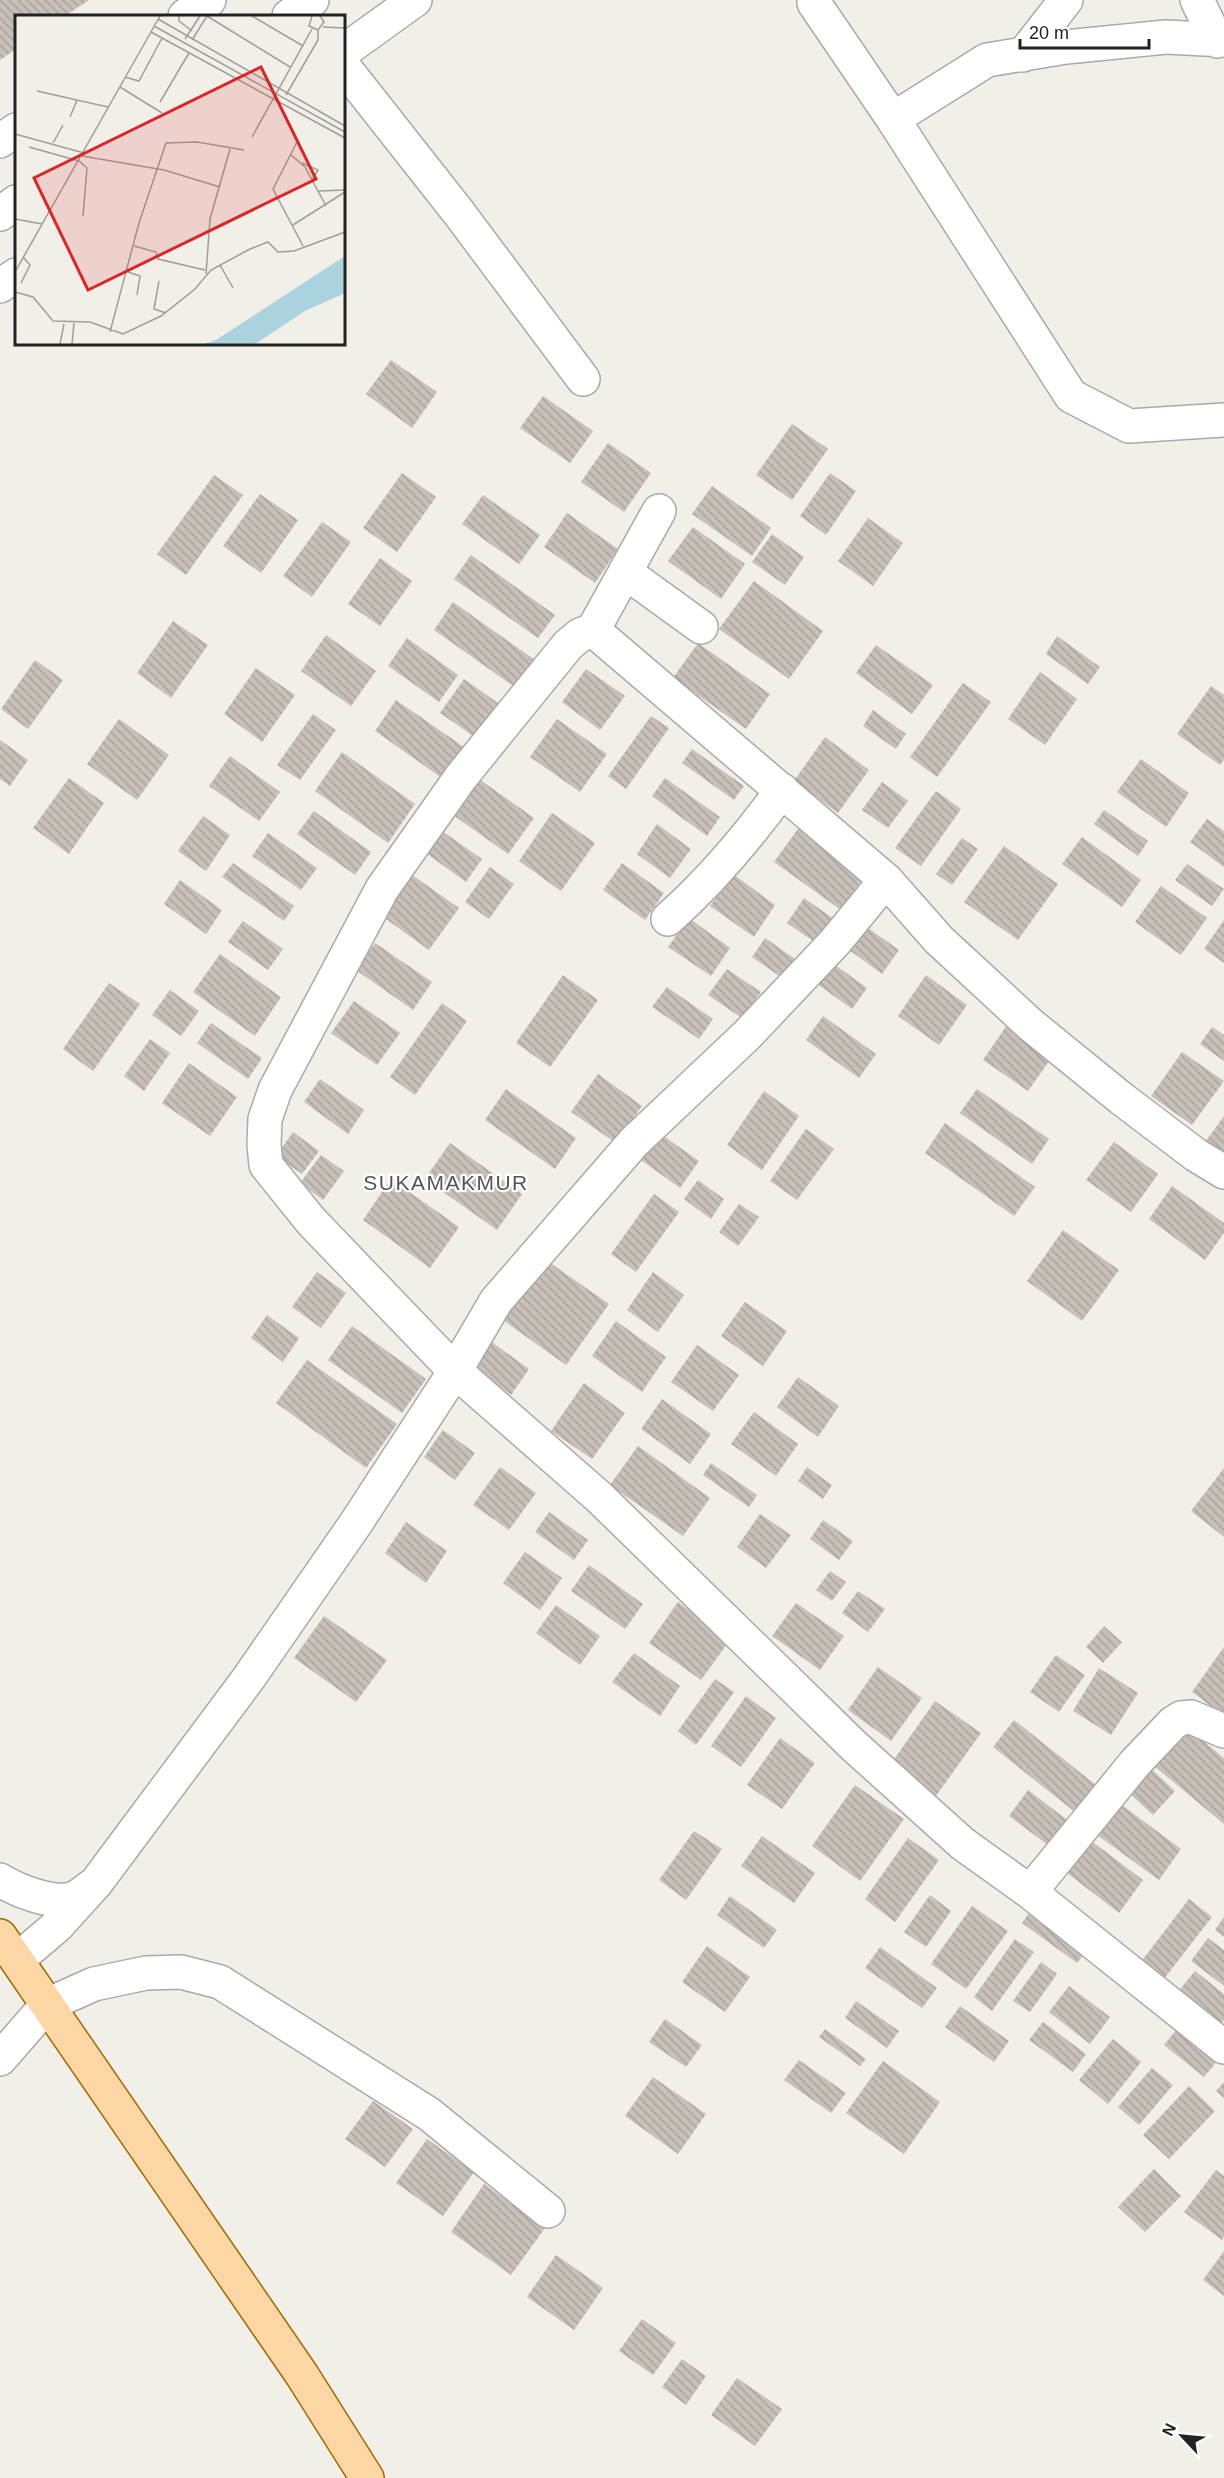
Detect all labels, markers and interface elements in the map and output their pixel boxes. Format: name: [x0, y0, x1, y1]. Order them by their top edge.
scale bar: [1020, 12, 1149, 50]
inset map: [15, 15, 345, 345]
text: 20 m: [1029, 23, 1069, 43]
district label: SUKAMAKMUR: [363, 1171, 529, 1194]
north arrow: [1152, 2406, 1212, 2466]
text: N: [1159, 2421, 1179, 2439]

